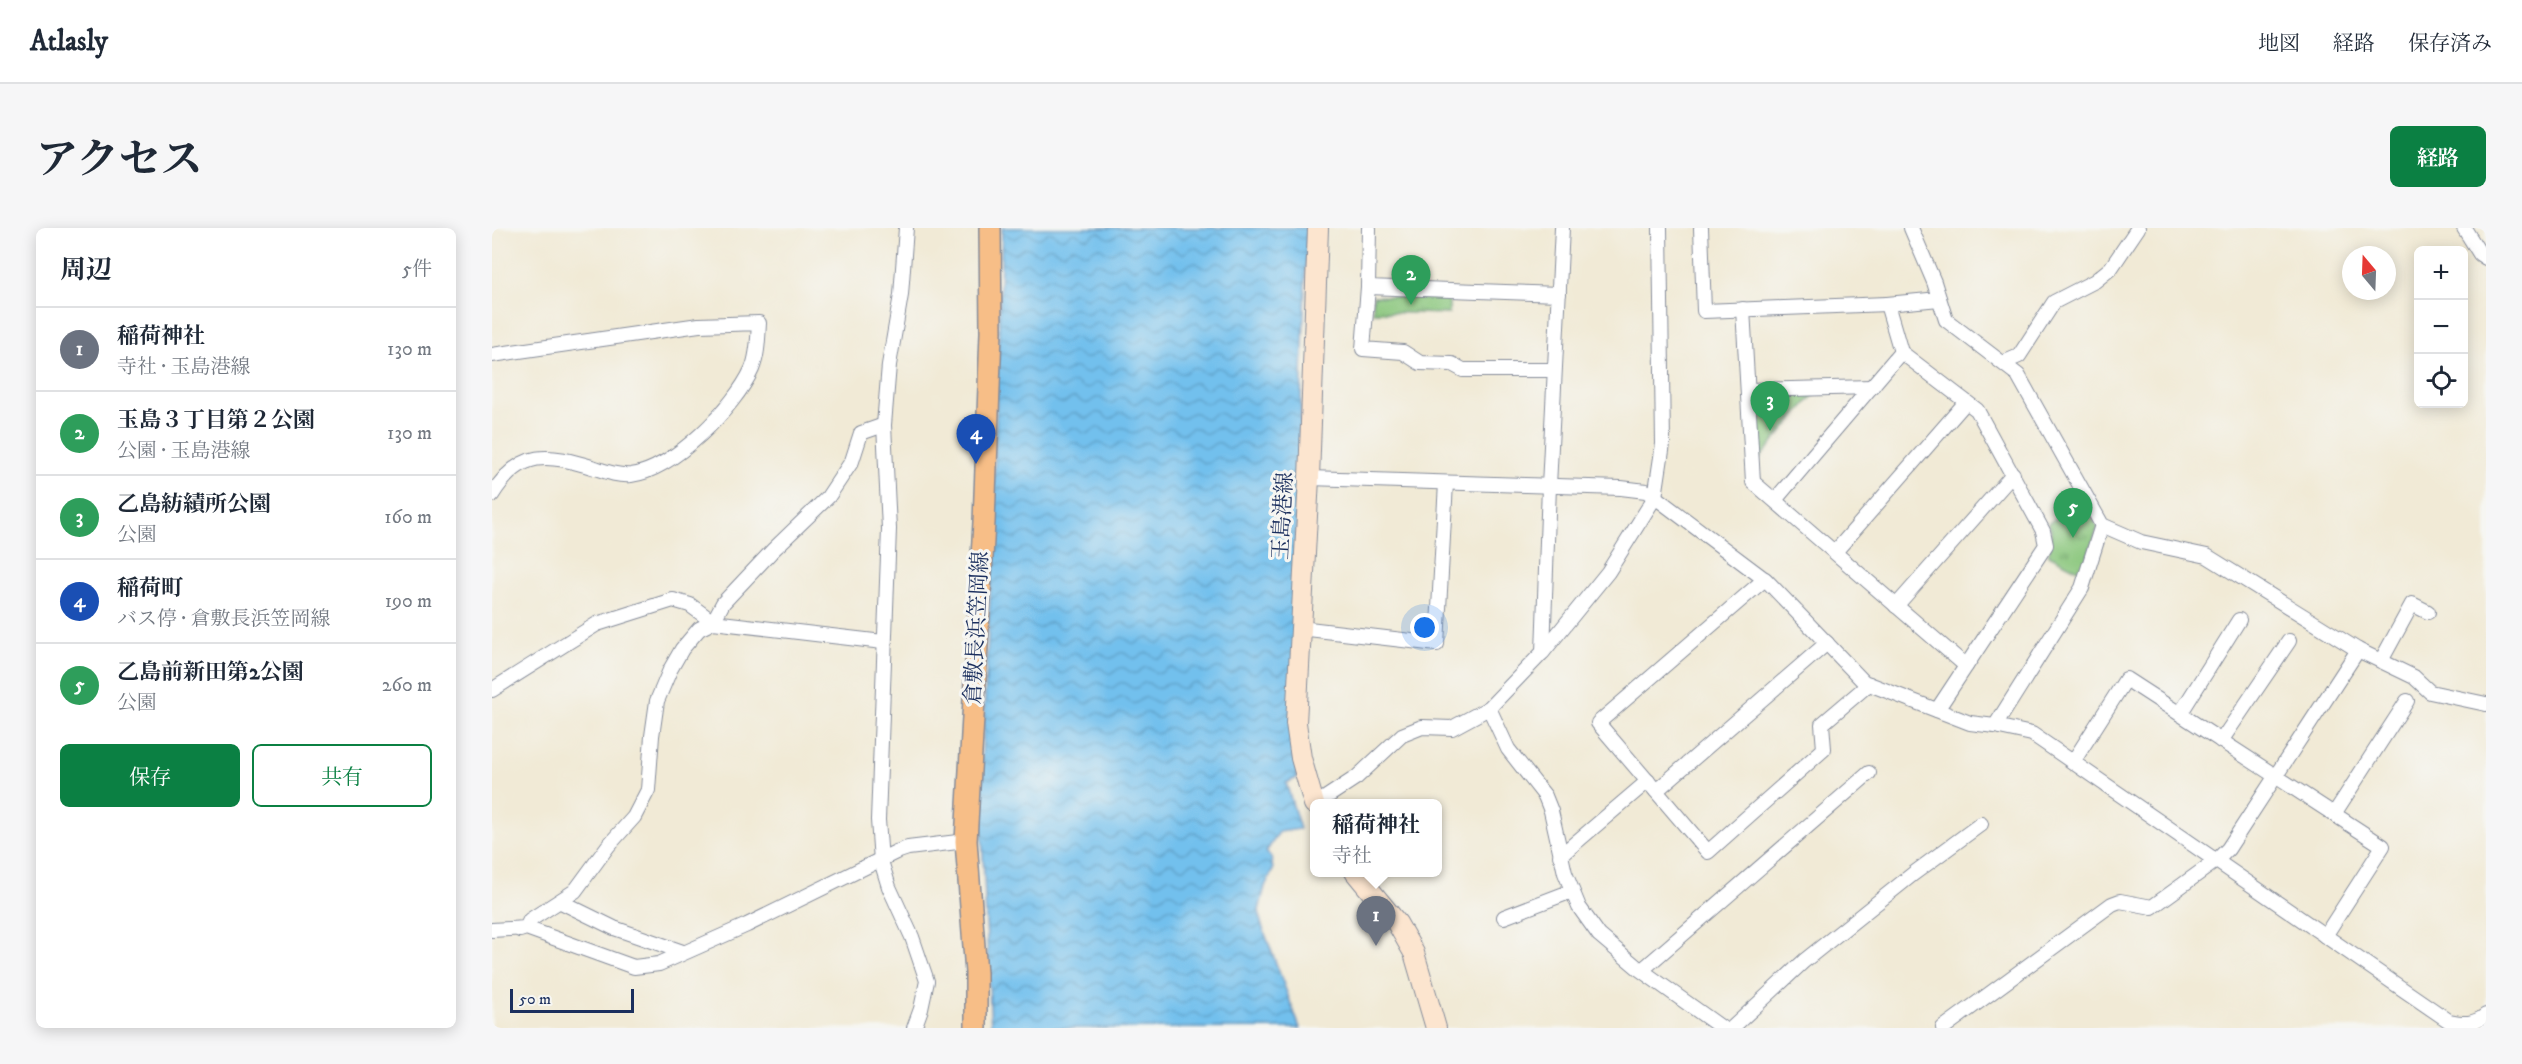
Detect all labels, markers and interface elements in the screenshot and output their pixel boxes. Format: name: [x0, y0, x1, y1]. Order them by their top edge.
text: Atlasly: [30, 24, 108, 59]
text: 地図: [2258, 31, 2300, 57]
text: 経路: [2333, 31, 2375, 57]
text: 保存済み: [2408, 31, 2492, 57]
button: 経路: [2390, 126, 2486, 187]
text: アクセス: [36, 135, 203, 187]
north arrow: [2342, 246, 2396, 300]
map controls: [2414, 246, 2468, 408]
button: +: [2414, 246, 2468, 300]
text: 周辺: [60, 254, 112, 287]
pin: 2: [1392, 256, 1430, 305]
text: 5件: [402, 257, 432, 282]
button: −: [2414, 300, 2468, 354]
text: 稲荷神社: [117, 323, 205, 350]
text: 1: [76, 337, 83, 362]
text: 130 m: [387, 337, 432, 362]
button: locate: [2414, 354, 2468, 408]
text: 寺社 · 玉島港線: [117, 355, 250, 380]
pin: 3: [1750, 382, 1790, 431]
text: 玉島３丁目第２公園: [117, 407, 315, 434]
pin: 4: [956, 414, 996, 464]
text: 2: [75, 421, 84, 446]
text: 130 m: [387, 421, 432, 446]
text: 公園 · 玉島港線: [117, 439, 250, 464]
street label: 玉島港線: [1267, 471, 1299, 561]
pin: 5: [2054, 488, 2092, 538]
text: 乙島紡績所公園: [117, 491, 271, 518]
text: 3: [76, 505, 83, 530]
text: 160 m: [384, 505, 432, 530]
text: 公園: [117, 523, 157, 548]
street label: 倉敷長浜笠岡線: [959, 550, 995, 706]
text: 稲荷町: [117, 575, 183, 602]
text: 4: [74, 589, 85, 614]
text: 190 m: [385, 589, 432, 614]
text: バス停 · 倉敷長浜笠岡線: [117, 607, 330, 632]
your location: [1410, 613, 1439, 642]
text: 乙島前新田第2公園: [117, 659, 304, 686]
text: 5: [75, 673, 84, 698]
text: 260 m: [382, 673, 432, 698]
text: 公園: [117, 691, 157, 716]
button: 保存: [60, 744, 240, 807]
button: 共有: [252, 744, 432, 807]
popup: [1310, 799, 1442, 877]
text: 稲荷神社: [1332, 812, 1420, 839]
text: 寺社: [1332, 844, 1372, 869]
pin: 1: [1356, 896, 1396, 946]
scale bar: [510, 986, 634, 1014]
text: 50 m: [519, 989, 551, 1009]

